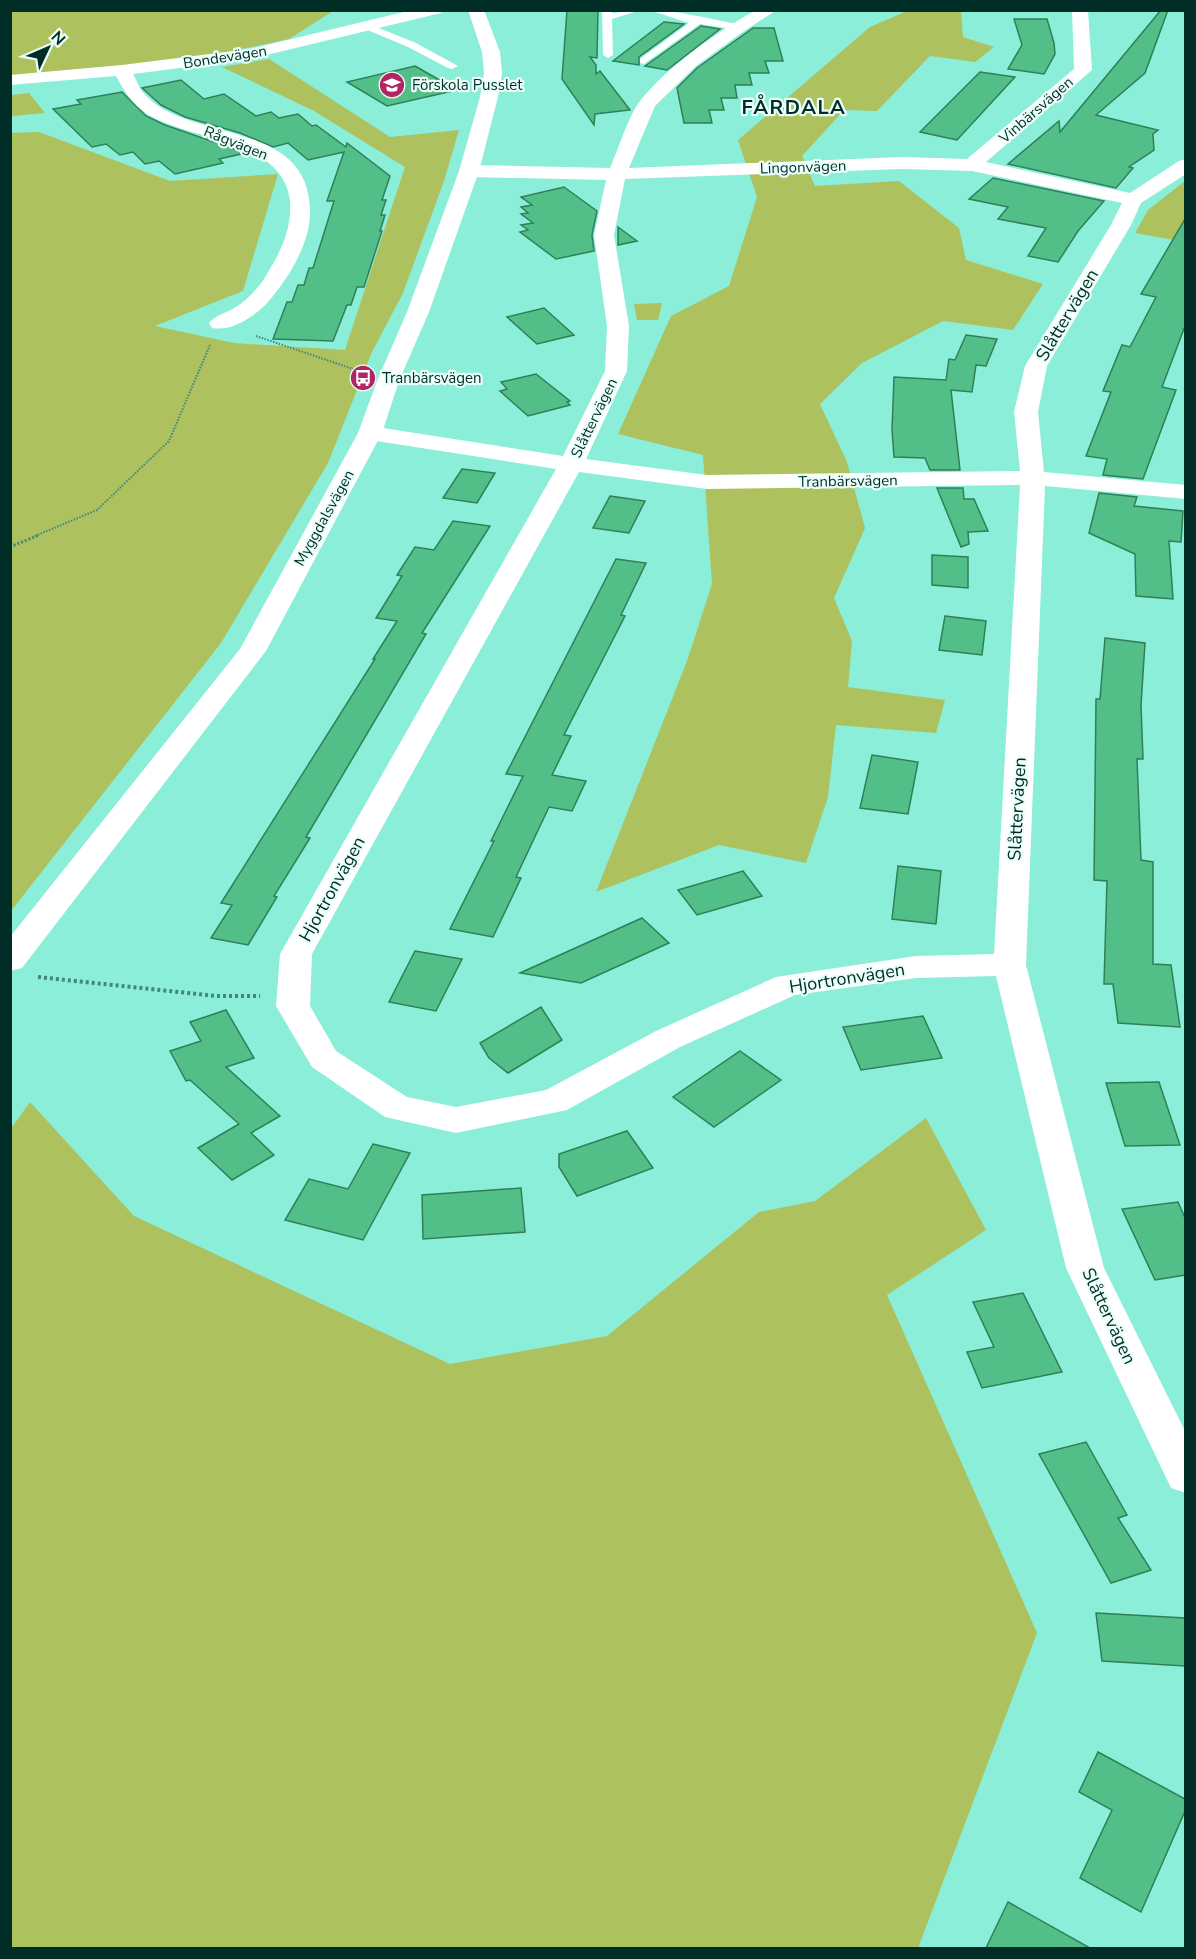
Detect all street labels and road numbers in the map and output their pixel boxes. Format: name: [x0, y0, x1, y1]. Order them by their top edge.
street label: Bondevägen: [182, 41, 268, 73]
street label: Vinbärsvägen: [994, 72, 1077, 148]
street label: Rågvägen: [201, 121, 271, 165]
street label: Lingonvägen: [759, 155, 847, 179]
street label: Slåttervägen: [1030, 264, 1104, 366]
street label: Slåttervägen: [566, 375, 622, 461]
street label: Myggdalsvägen: [289, 466, 359, 570]
street label: Tranbärsvägen: [798, 470, 898, 492]
street label: Slåttervägen: [1002, 757, 1032, 861]
street label: Hjortronvägen: [293, 832, 371, 946]
street label: Hjortronvägen: [788, 957, 906, 999]
street label: Slåttervägen: [1076, 1264, 1142, 1368]

